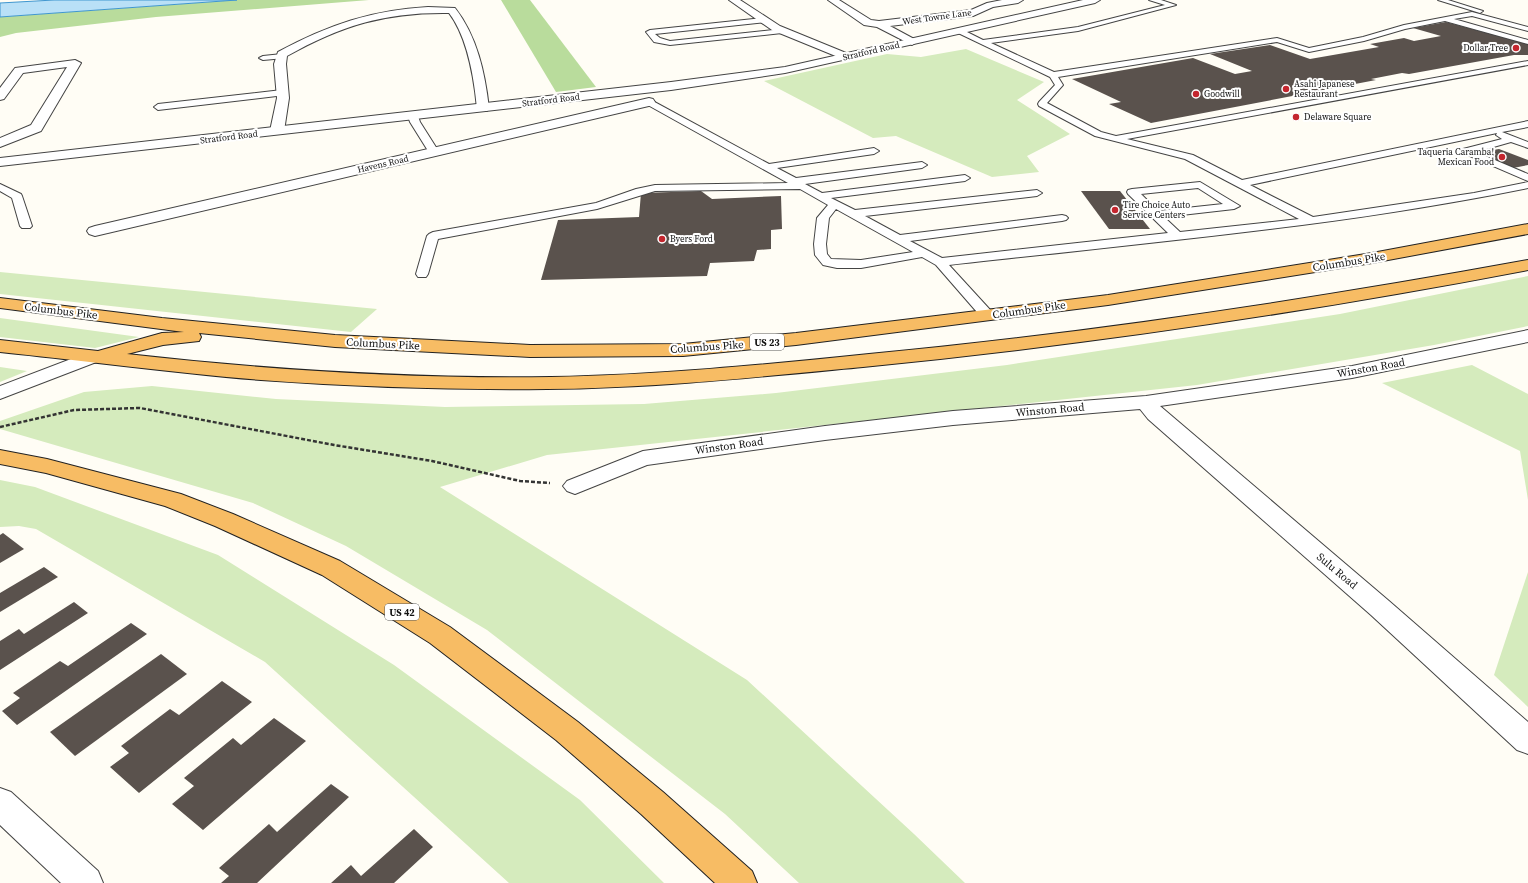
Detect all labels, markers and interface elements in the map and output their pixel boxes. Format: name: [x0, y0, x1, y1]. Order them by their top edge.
street label: West Towne Lane: [901, 6, 973, 28]
street label: Stratford Road: [841, 39, 901, 63]
place label: Dollar Tree: [1463, 42, 1508, 54]
marker: Dollar Tree: [1511, 43, 1521, 53]
place label: Asahi Japanese Restaurant: [1294, 78, 1355, 100]
marker: Asahi Japanese Restaurant: [1281, 84, 1291, 94]
place label: Goodwill: [1204, 88, 1240, 100]
marker: Goodwill: [1191, 89, 1201, 99]
street label: Stratford Road: [522, 91, 580, 109]
place label: Delaware Square: [1304, 111, 1372, 123]
marker: Delaware Square: [1291, 112, 1301, 122]
street label: Stratford Road: [200, 128, 258, 146]
place label: Taqueria Caramba! Mexican Food: [1417, 146, 1494, 168]
street label: Havens Road: [356, 152, 410, 176]
marker: Taqueria Caramba! Mexican Food: [1497, 152, 1507, 162]
place label: Tire Choice Auto Service Centers: [1123, 199, 1190, 221]
marker: Tire Choice Auto Service Centers: [1110, 205, 1120, 215]
place label: Byers Ford: [670, 233, 713, 245]
marker: Byers Ford: [657, 234, 667, 244]
street label: Columbus Pike: [1311, 249, 1387, 275]
street label: Columbus Pike: [992, 297, 1067, 323]
street label: Columbus Pike: [24, 299, 99, 323]
road number: US 23: [750, 334, 784, 350]
street label: Columbus Pike: [346, 335, 421, 353]
street label: Columbus Pike: [670, 337, 745, 357]
street label: Winston Road: [1336, 355, 1407, 381]
street label: Winston Road: [1015, 399, 1086, 420]
street label: Winston Road: [694, 434, 765, 458]
street label: Sulu Road: [1313, 550, 1361, 593]
road number: US 42: [385, 604, 419, 620]

